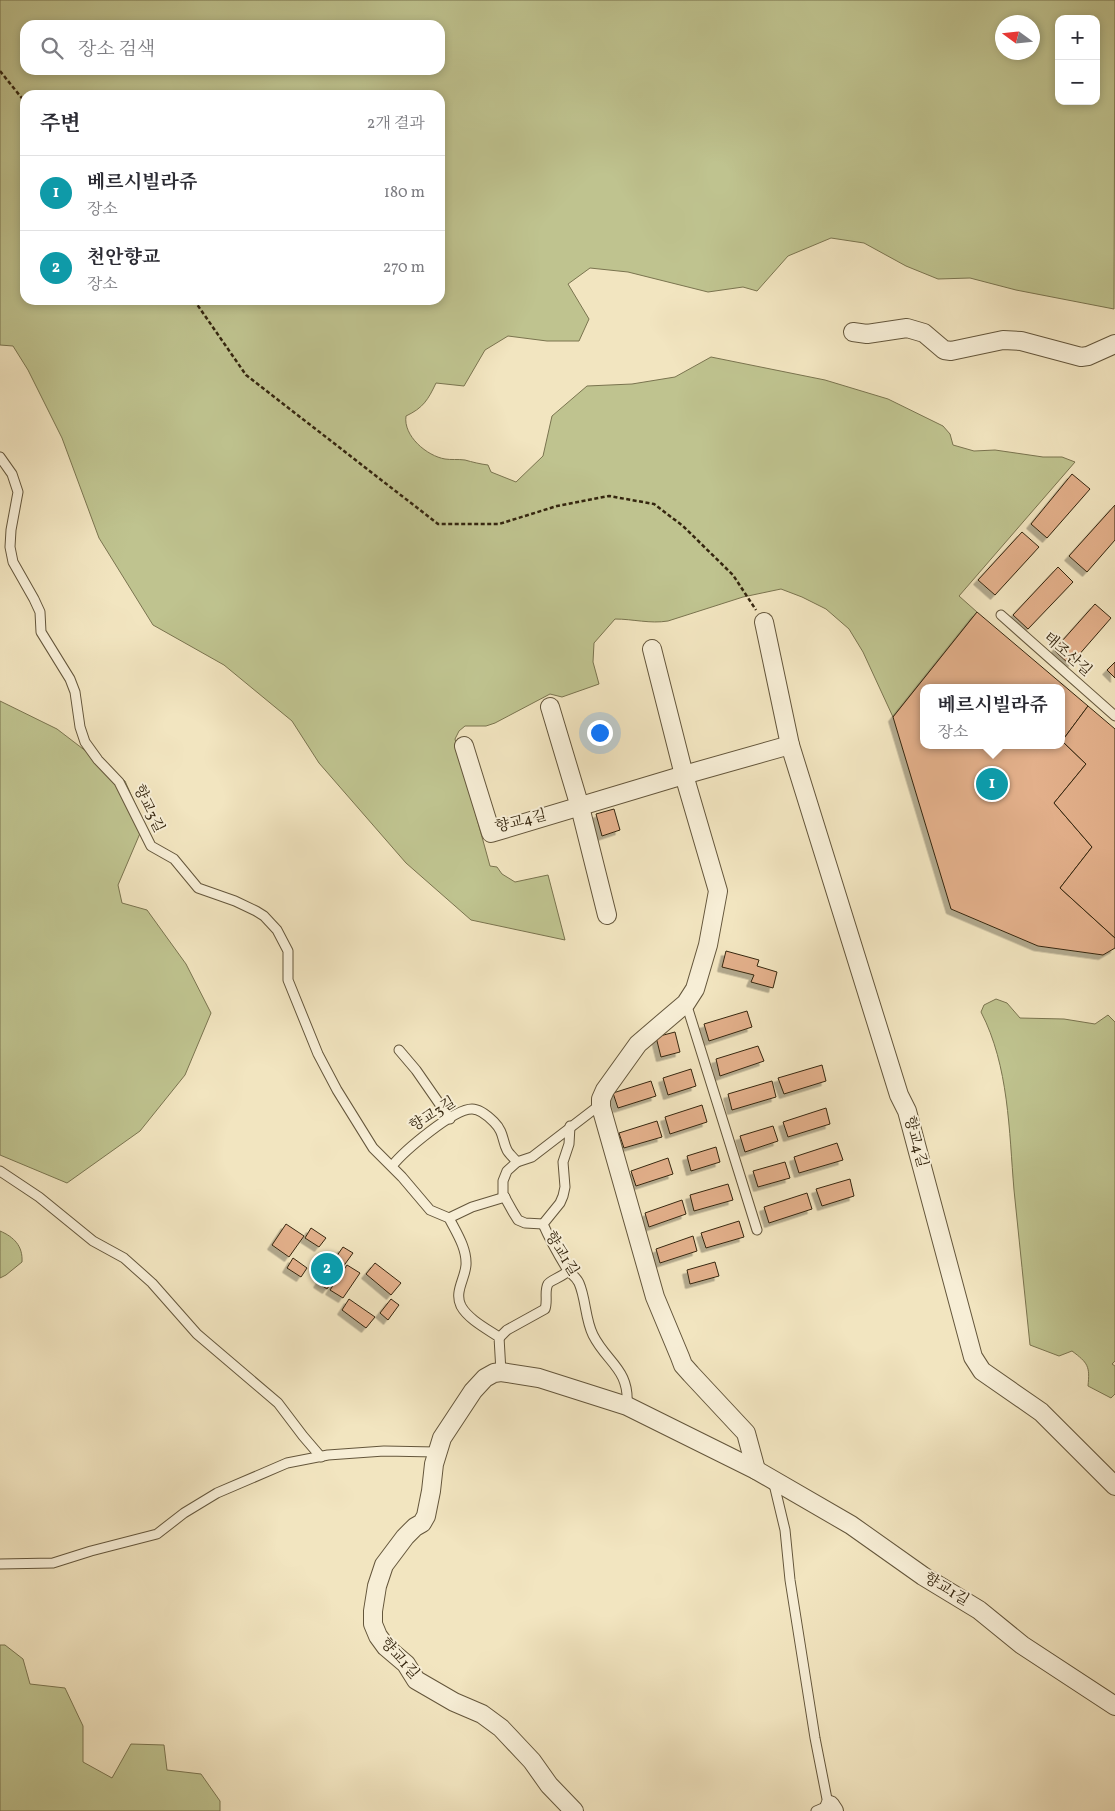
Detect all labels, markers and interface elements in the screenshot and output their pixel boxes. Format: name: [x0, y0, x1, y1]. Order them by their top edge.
north arrow: [995, 15, 1040, 60]
map controls: [1055, 15, 1100, 105]
button: +: [1055, 15, 1100, 60]
search box: [20, 20, 445, 75]
icon: search: [38, 34, 66, 62]
text: 장소 검색: [78, 37, 155, 63]
button: −: [1055, 60, 1100, 105]
text: 주변: [40, 110, 81, 139]
text: 2개 결과: [367, 113, 425, 135]
text: 베르시빌라쥬: [87, 170, 197, 196]
text: 1: [53, 182, 59, 204]
text: 180 m: [384, 182, 425, 204]
text: 장소: [87, 199, 118, 221]
text: 천안향교: [87, 245, 160, 271]
text: 2: [52, 257, 60, 279]
text: 270 m: [383, 257, 425, 279]
text: 장소: [87, 274, 118, 296]
street label: 태조산길: [1038, 628, 1096, 682]
popup: [920, 684, 1065, 749]
text: 베르시빌라쥬: [937, 693, 1048, 719]
your location: [587, 720, 613, 746]
text: 장소: [937, 722, 968, 744]
pin: 1: [976, 765, 1008, 803]
street label: 향교3길: [127, 781, 169, 837]
street label: 향교4길: [493, 805, 549, 839]
street label: 향교3길: [406, 1093, 460, 1137]
street label: 향교4길: [898, 1114, 932, 1170]
street label: 향교1길: [539, 1228, 583, 1280]
pin: 2: [311, 1250, 343, 1288]
street label: 향교1길: [919, 1568, 973, 1612]
street label: 향교1길: [375, 1634, 423, 1684]

